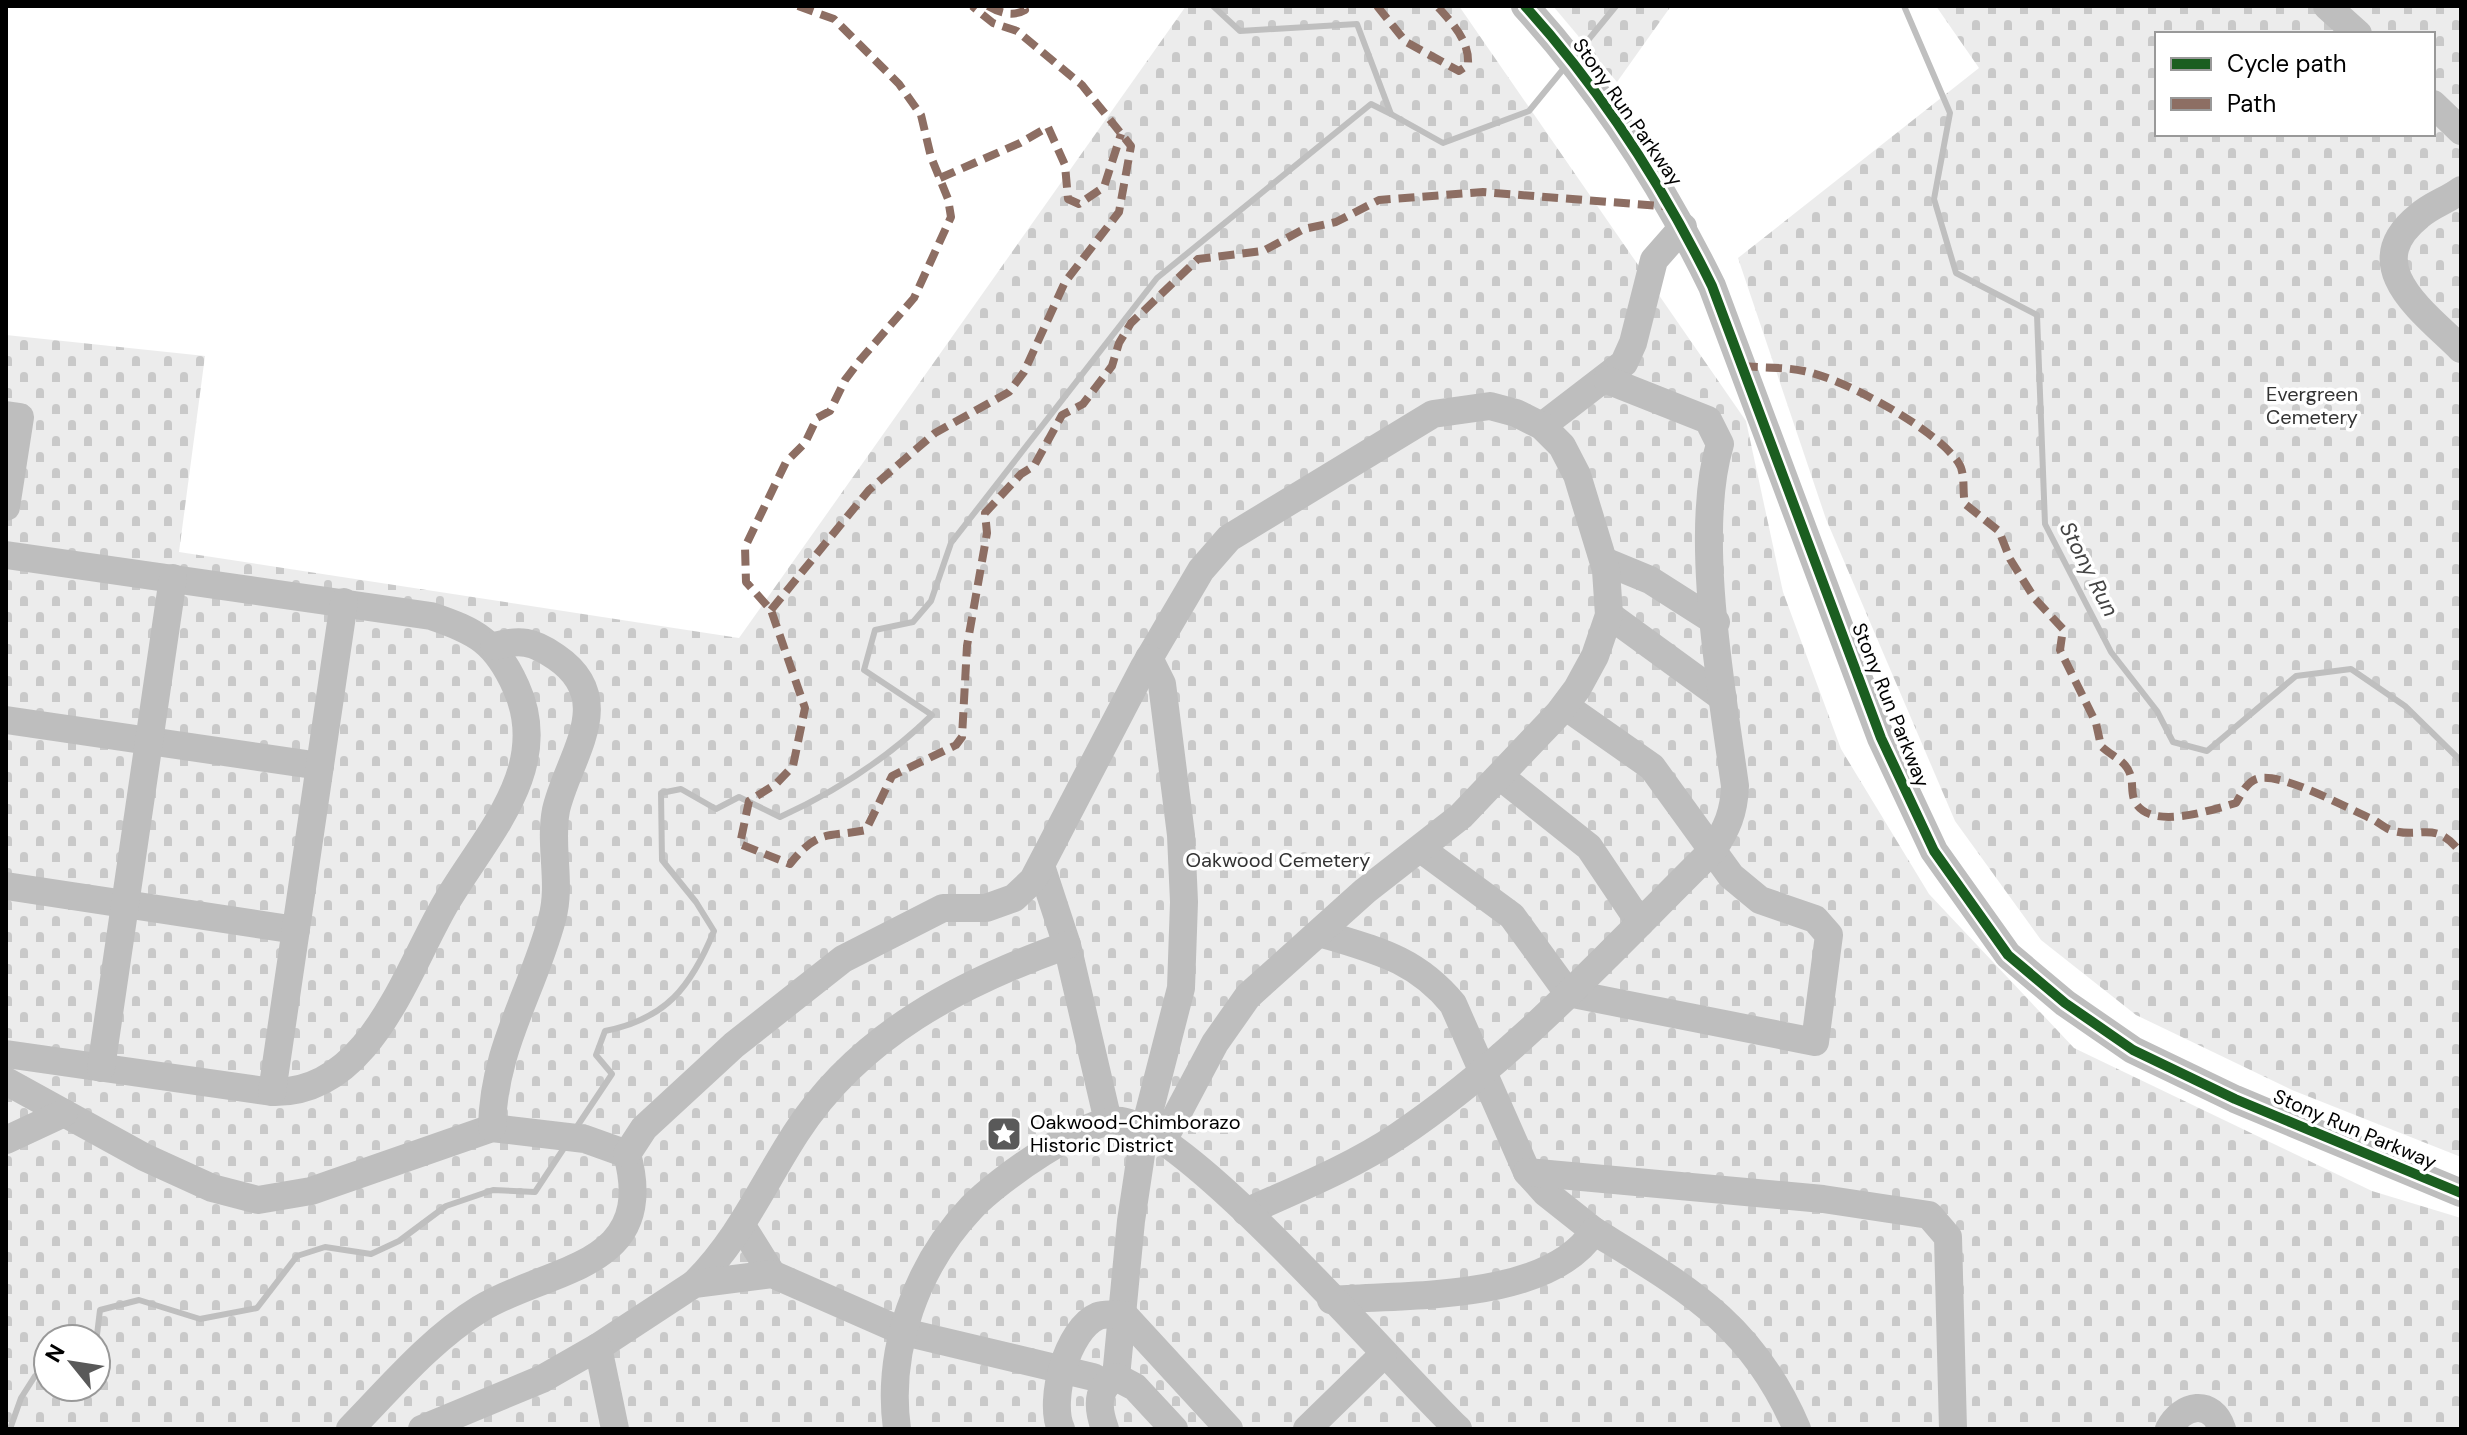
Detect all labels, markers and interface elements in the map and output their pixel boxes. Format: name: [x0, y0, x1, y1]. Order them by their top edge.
legend: [2155, 32, 2435, 136]
street label: Stony Run Parkway: [1567, 33, 1689, 191]
text: Cycle path: [2227, 48, 2346, 79]
text: Path: [2227, 88, 2276, 119]
park label: Evergreen Cemetery: [2266, 381, 2358, 430]
water label: Stony Run: [2053, 516, 2125, 622]
street label: Stony Run Parkway: [1846, 619, 1936, 791]
park label: Oakwood Cemetery: [1186, 847, 1370, 873]
street label: Stony Run Parkway: [2269, 1083, 2441, 1175]
place label: Oakwood-Chimborazo Historic District: [1030, 1109, 1241, 1158]
place icon: Oakwood-Chimborazo Historic District: [985, 1115, 1023, 1153]
north arrow: [32, 1323, 112, 1403]
text: N: [39, 1339, 72, 1367]

